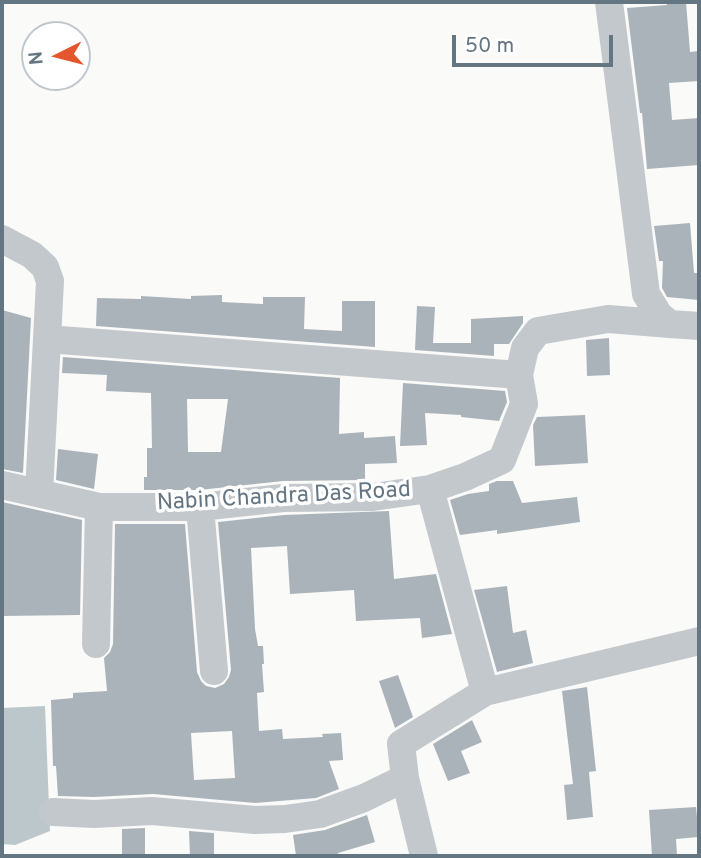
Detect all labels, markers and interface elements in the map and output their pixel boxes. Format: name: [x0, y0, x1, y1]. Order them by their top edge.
north arrow: [21, 21, 91, 91]
scale bar: [456, 21, 617, 65]
text: 50 m: [465, 33, 514, 60]
text: N: [24, 50, 50, 66]
street label: Nabin Chandra Das Road: [156, 478, 412, 518]

